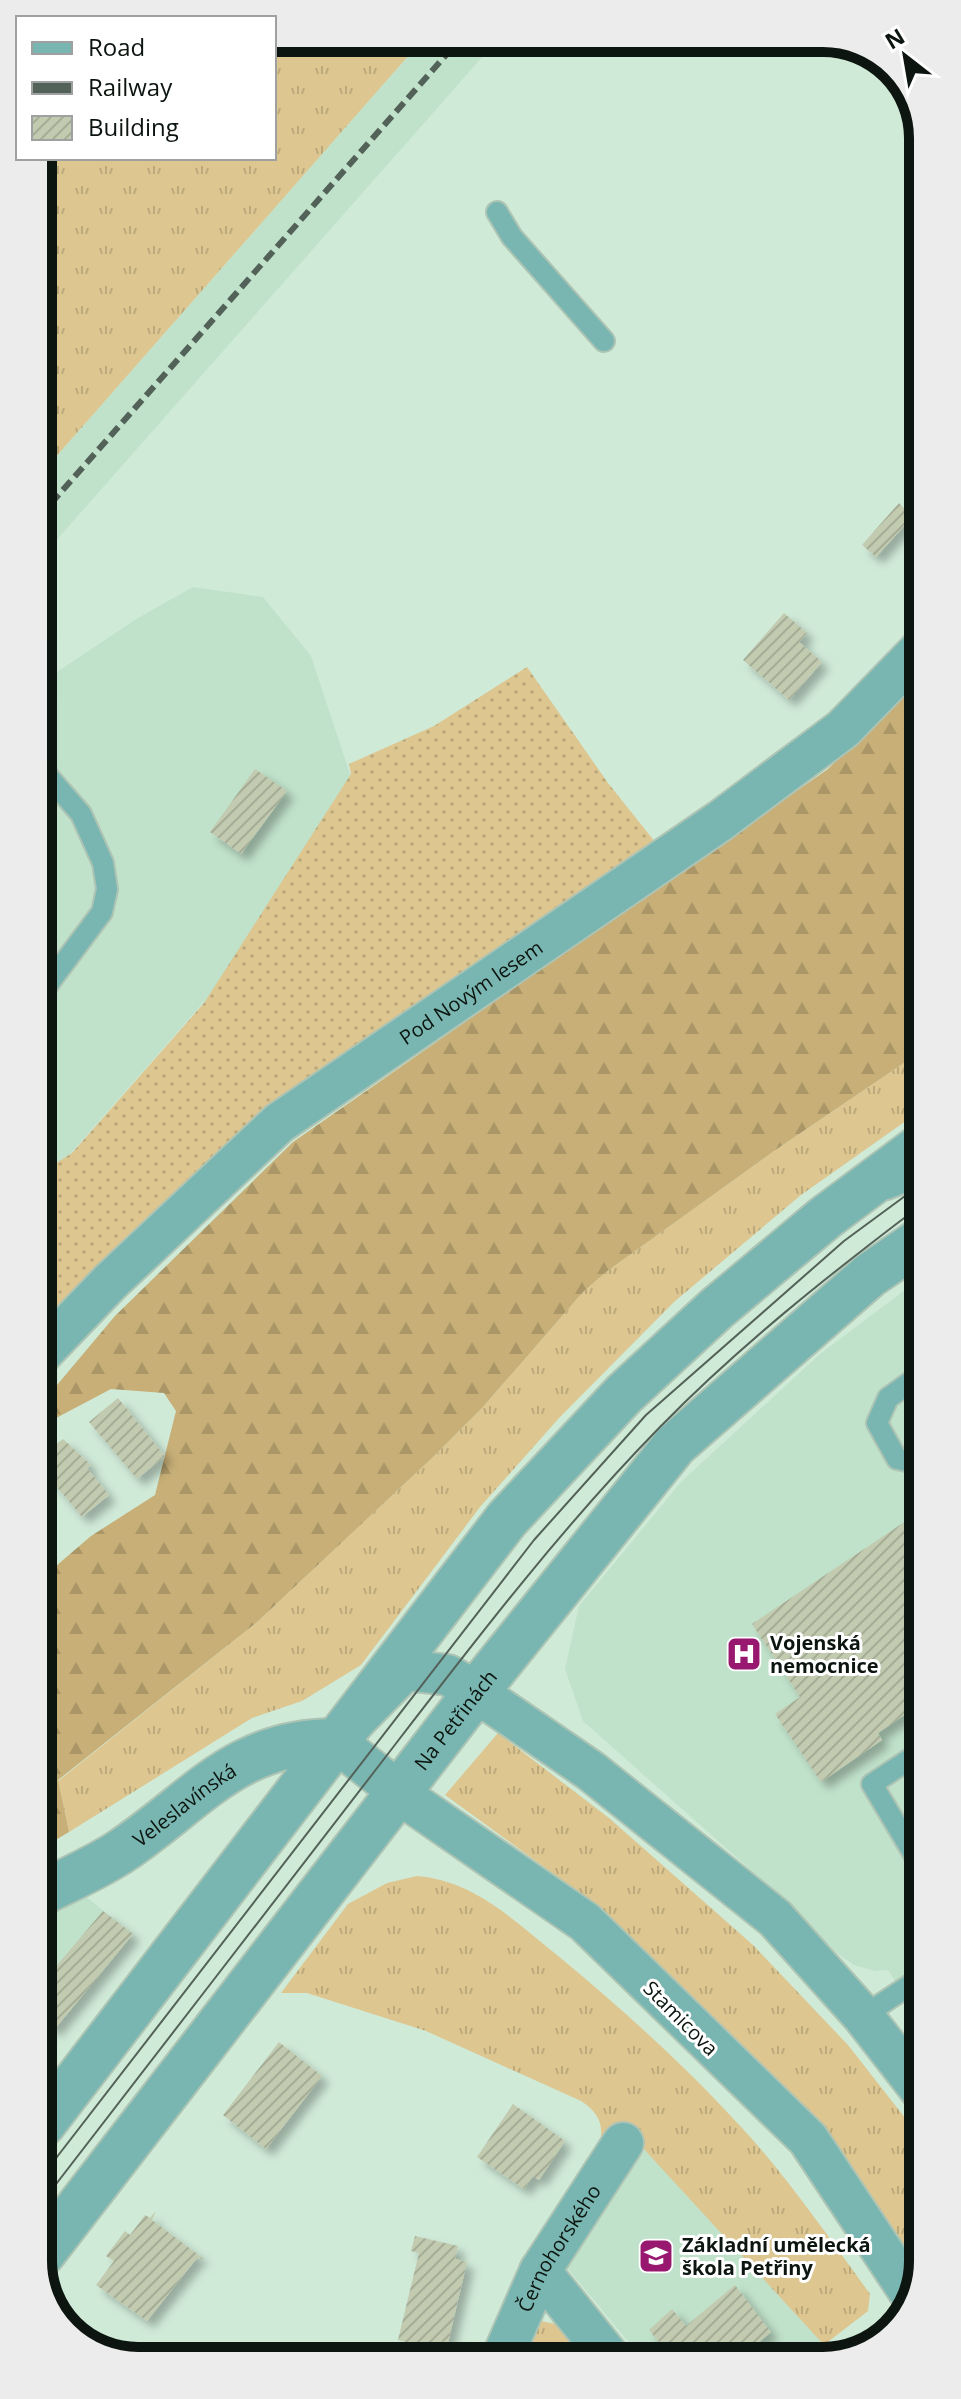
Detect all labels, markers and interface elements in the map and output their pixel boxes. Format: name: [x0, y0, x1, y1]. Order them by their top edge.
legend: [16, 16, 276, 160]
north arrow: [865, 16, 945, 96]
text: N: [879, 21, 910, 55]
text: Road: [88, 30, 145, 63]
text: Railway: [88, 70, 173, 103]
text: Building: [88, 110, 179, 143]
street label: Pod Novým lesem: [394, 933, 548, 1050]
place label: Vojenská nemocnice: [770, 1629, 879, 1679]
hospital icon: Vojenská nemocnice: [725, 1635, 763, 1673]
street label: Na Petřinách: [407, 1664, 502, 1775]
street label: Veleslavínská: [127, 1756, 241, 1853]
street label: Stamicova: [638, 1975, 724, 2061]
street label: Černohorského: [510, 2179, 606, 2316]
place label: Základní umělecká škola Petřiny: [682, 2231, 871, 2281]
school or university icon: Základní umělecká škola Petřiny: [637, 2237, 675, 2275]

